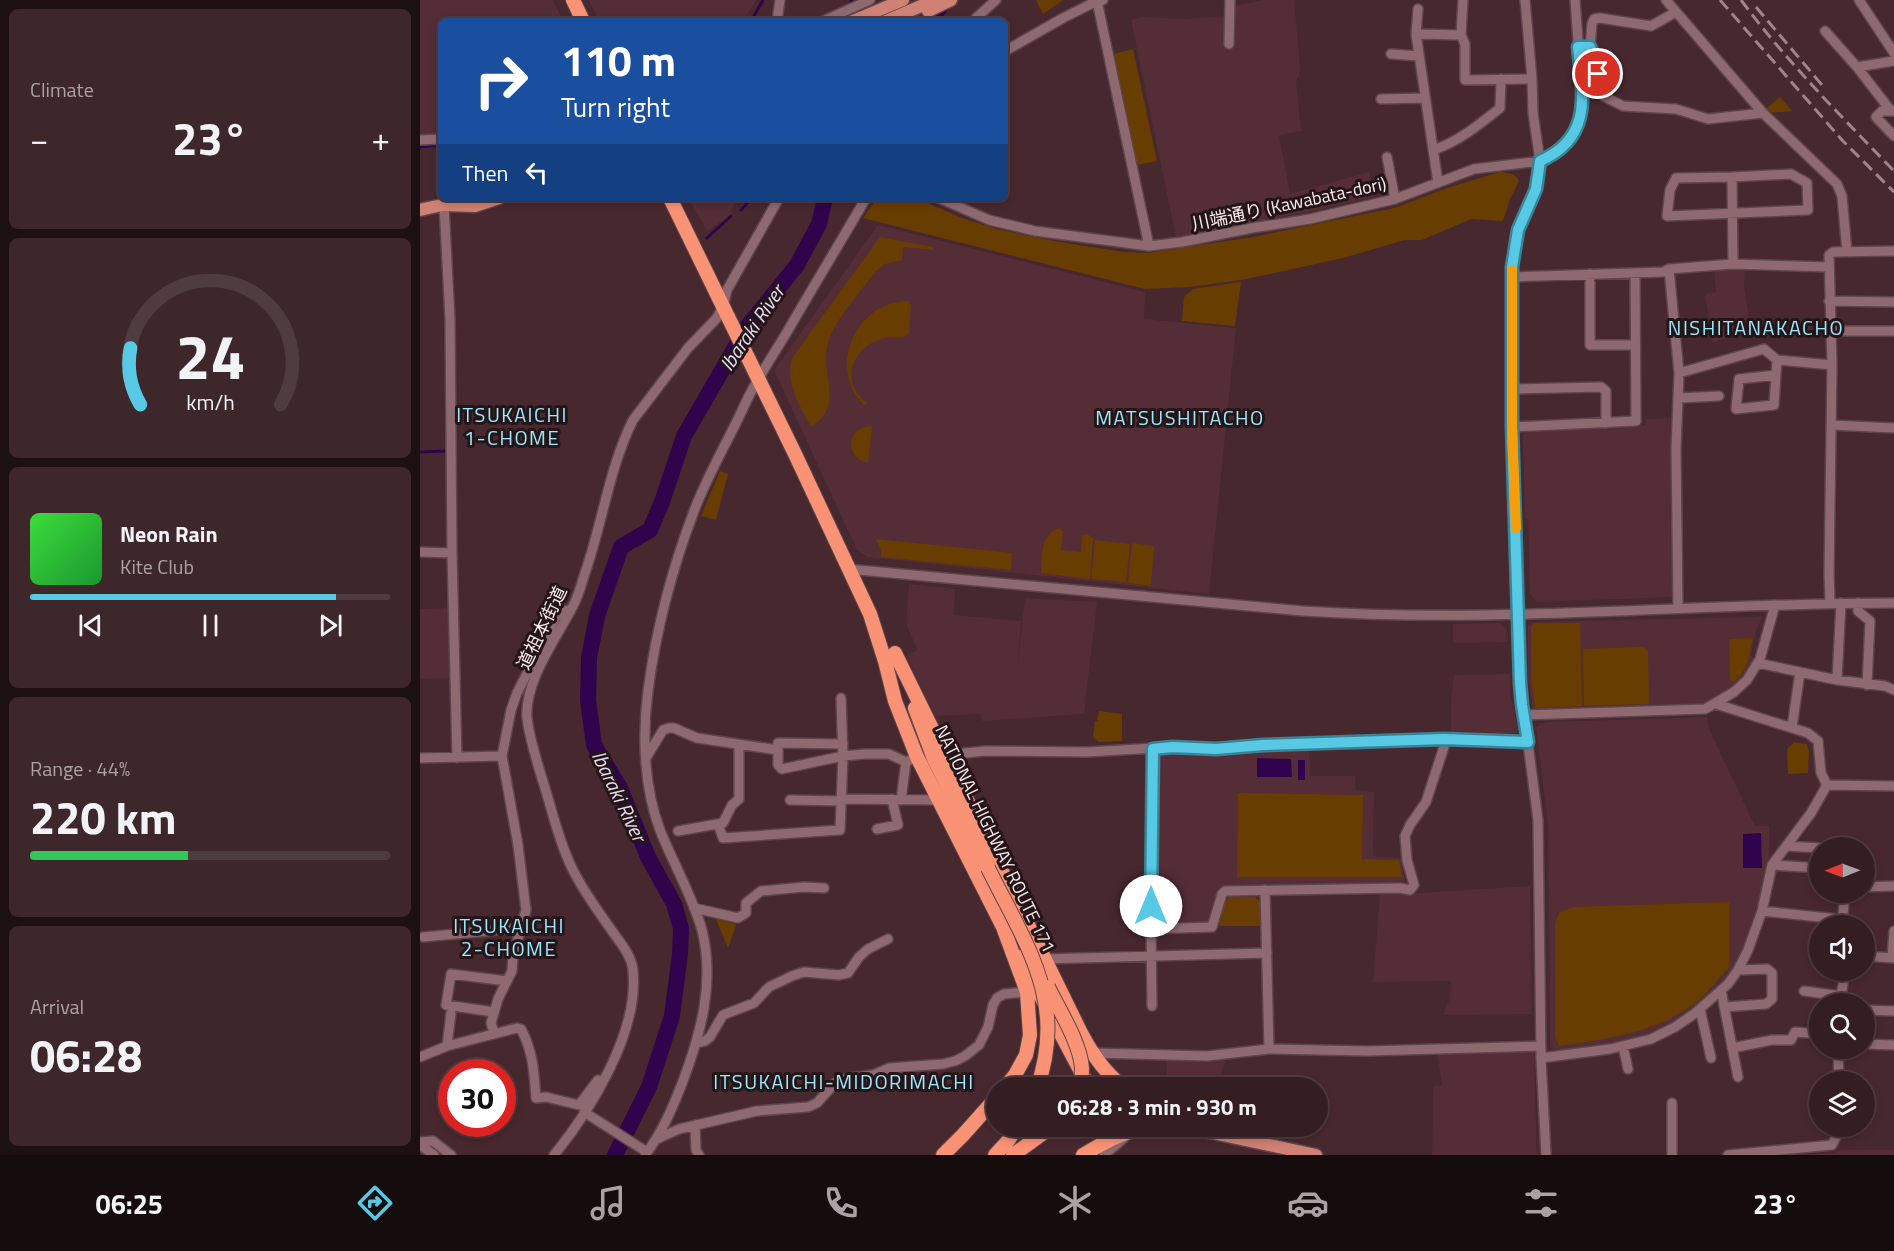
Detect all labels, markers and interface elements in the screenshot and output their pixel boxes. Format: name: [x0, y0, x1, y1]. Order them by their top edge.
text: 110 m: [561, 28, 676, 92]
icon: right: [462, 42, 540, 120]
pin: [1572, 48, 1623, 99]
icon: arrive: [1581, 57, 1614, 90]
text: Climate: [30, 74, 94, 105]
text: Turn right: [561, 86, 670, 127]
text: 23°: [172, 104, 248, 172]
text: −: [30, 114, 48, 164]
text: +: [372, 114, 390, 164]
text: Then: [462, 156, 508, 190]
icon: left: [520, 156, 553, 189]
street label: 川端通り (Kawabata-dori): [1189, 170, 1389, 237]
water label: Ibaraki River: [711, 276, 793, 377]
text: 24: [175, 308, 245, 403]
district label: NISHITANAKACHO: [1668, 312, 1844, 343]
text: km/h: [186, 387, 234, 419]
district label: ITSUKAICHI 1-CHOME: [456, 399, 568, 453]
district label: MATSUSHITACHO: [1095, 402, 1265, 433]
text: Neon Rain: [120, 517, 218, 551]
text: Kite Club: [120, 551, 194, 582]
street label: 道祖本街道: [510, 581, 573, 674]
icon: previous: [74, 609, 107, 642]
icon: pause: [194, 609, 227, 642]
icon: next: [314, 609, 347, 642]
street label: NATIONAL HIGHWAY ROUTE 171: [928, 720, 1062, 957]
water label: Ibaraki River: [584, 745, 656, 849]
text: Range · 44%: [30, 753, 130, 784]
text: 220 km: [30, 783, 176, 851]
north arrow: [1809, 837, 1875, 903]
map controls: [1809, 837, 1875, 1137]
position arrow: [1119, 874, 1183, 938]
district label: ITSUKAICHI 2-CHOME: [453, 910, 565, 964]
button: sound: [1809, 915, 1875, 981]
text: Arrival: [30, 991, 84, 1022]
button: search: [1809, 993, 1875, 1059]
text: 06:28: [30, 1021, 142, 1089]
speed limit sign: 30: [438, 1059, 516, 1137]
district label: ITSUKAICHI-MIDORIMACHI: [713, 1066, 975, 1097]
button: layers: [1809, 1071, 1875, 1137]
text: 06:28 · 3 min · 930 m: [1057, 1090, 1257, 1124]
icon: directions: [354, 1182, 396, 1224]
icon: music: [587, 1182, 629, 1224]
icon: phone: [820, 1182, 862, 1224]
icon: climate: [1054, 1182, 1096, 1224]
icon: car: [1287, 1182, 1329, 1224]
icon: filters: [1520, 1182, 1562, 1224]
text: 06:25: [96, 1183, 163, 1224]
text: 23°: [1753, 1183, 1798, 1224]

